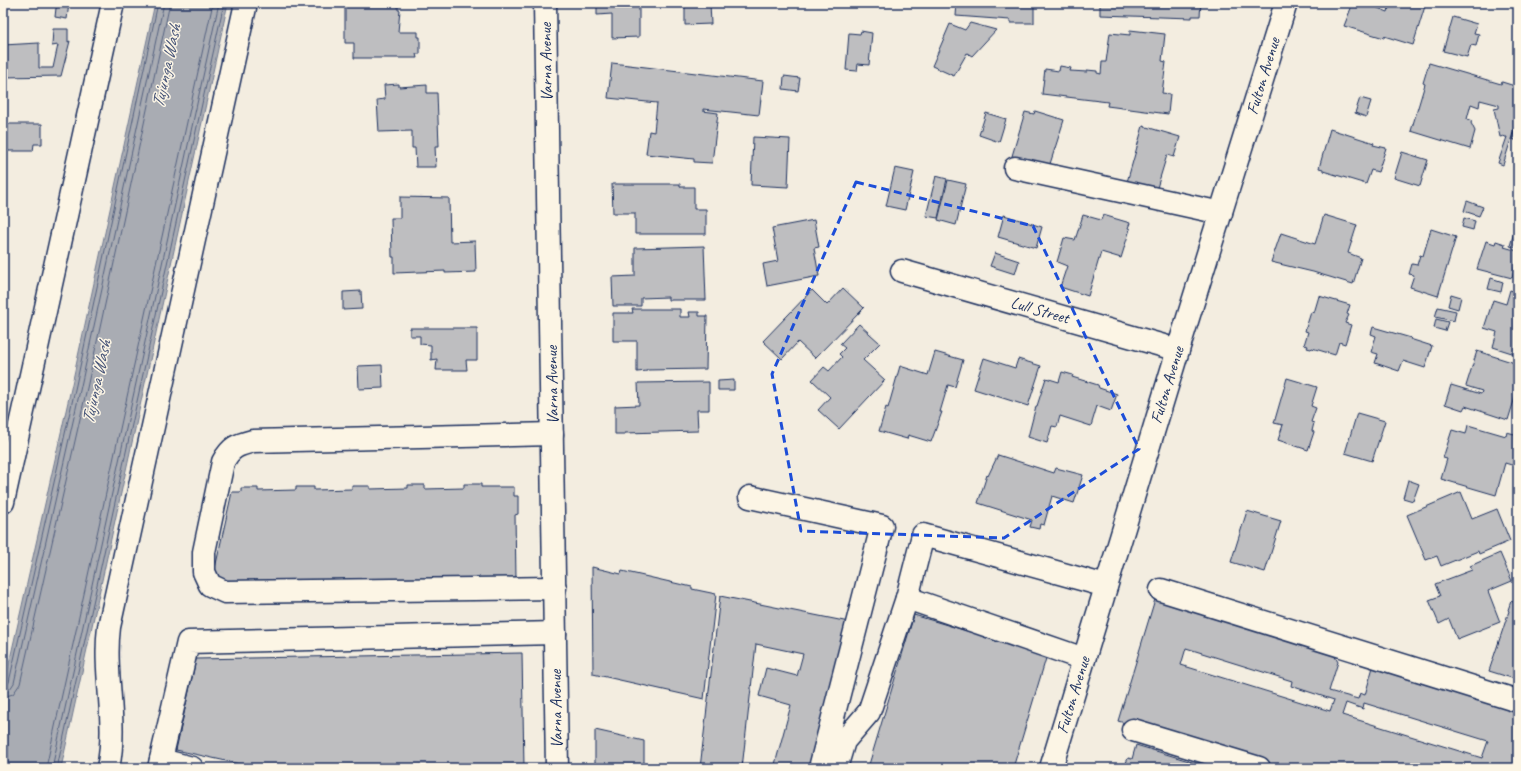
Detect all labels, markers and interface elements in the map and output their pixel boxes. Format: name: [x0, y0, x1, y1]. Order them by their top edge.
water label: Tujunga Wash: [146, 20, 186, 110]
street label: Varna Avenue: [535, 21, 557, 101]
street label: Fulton Avenue: [1241, 34, 1285, 117]
street label: Lull Street: [1008, 292, 1074, 329]
water label: Tujunga Wash: [76, 336, 116, 426]
street label: Fulton Avenue: [1145, 343, 1189, 426]
street label: Varna Avenue: [541, 344, 563, 424]
street label: Fulton Avenue: [1051, 653, 1095, 736]
street label: Varna Avenue: [545, 668, 567, 748]

